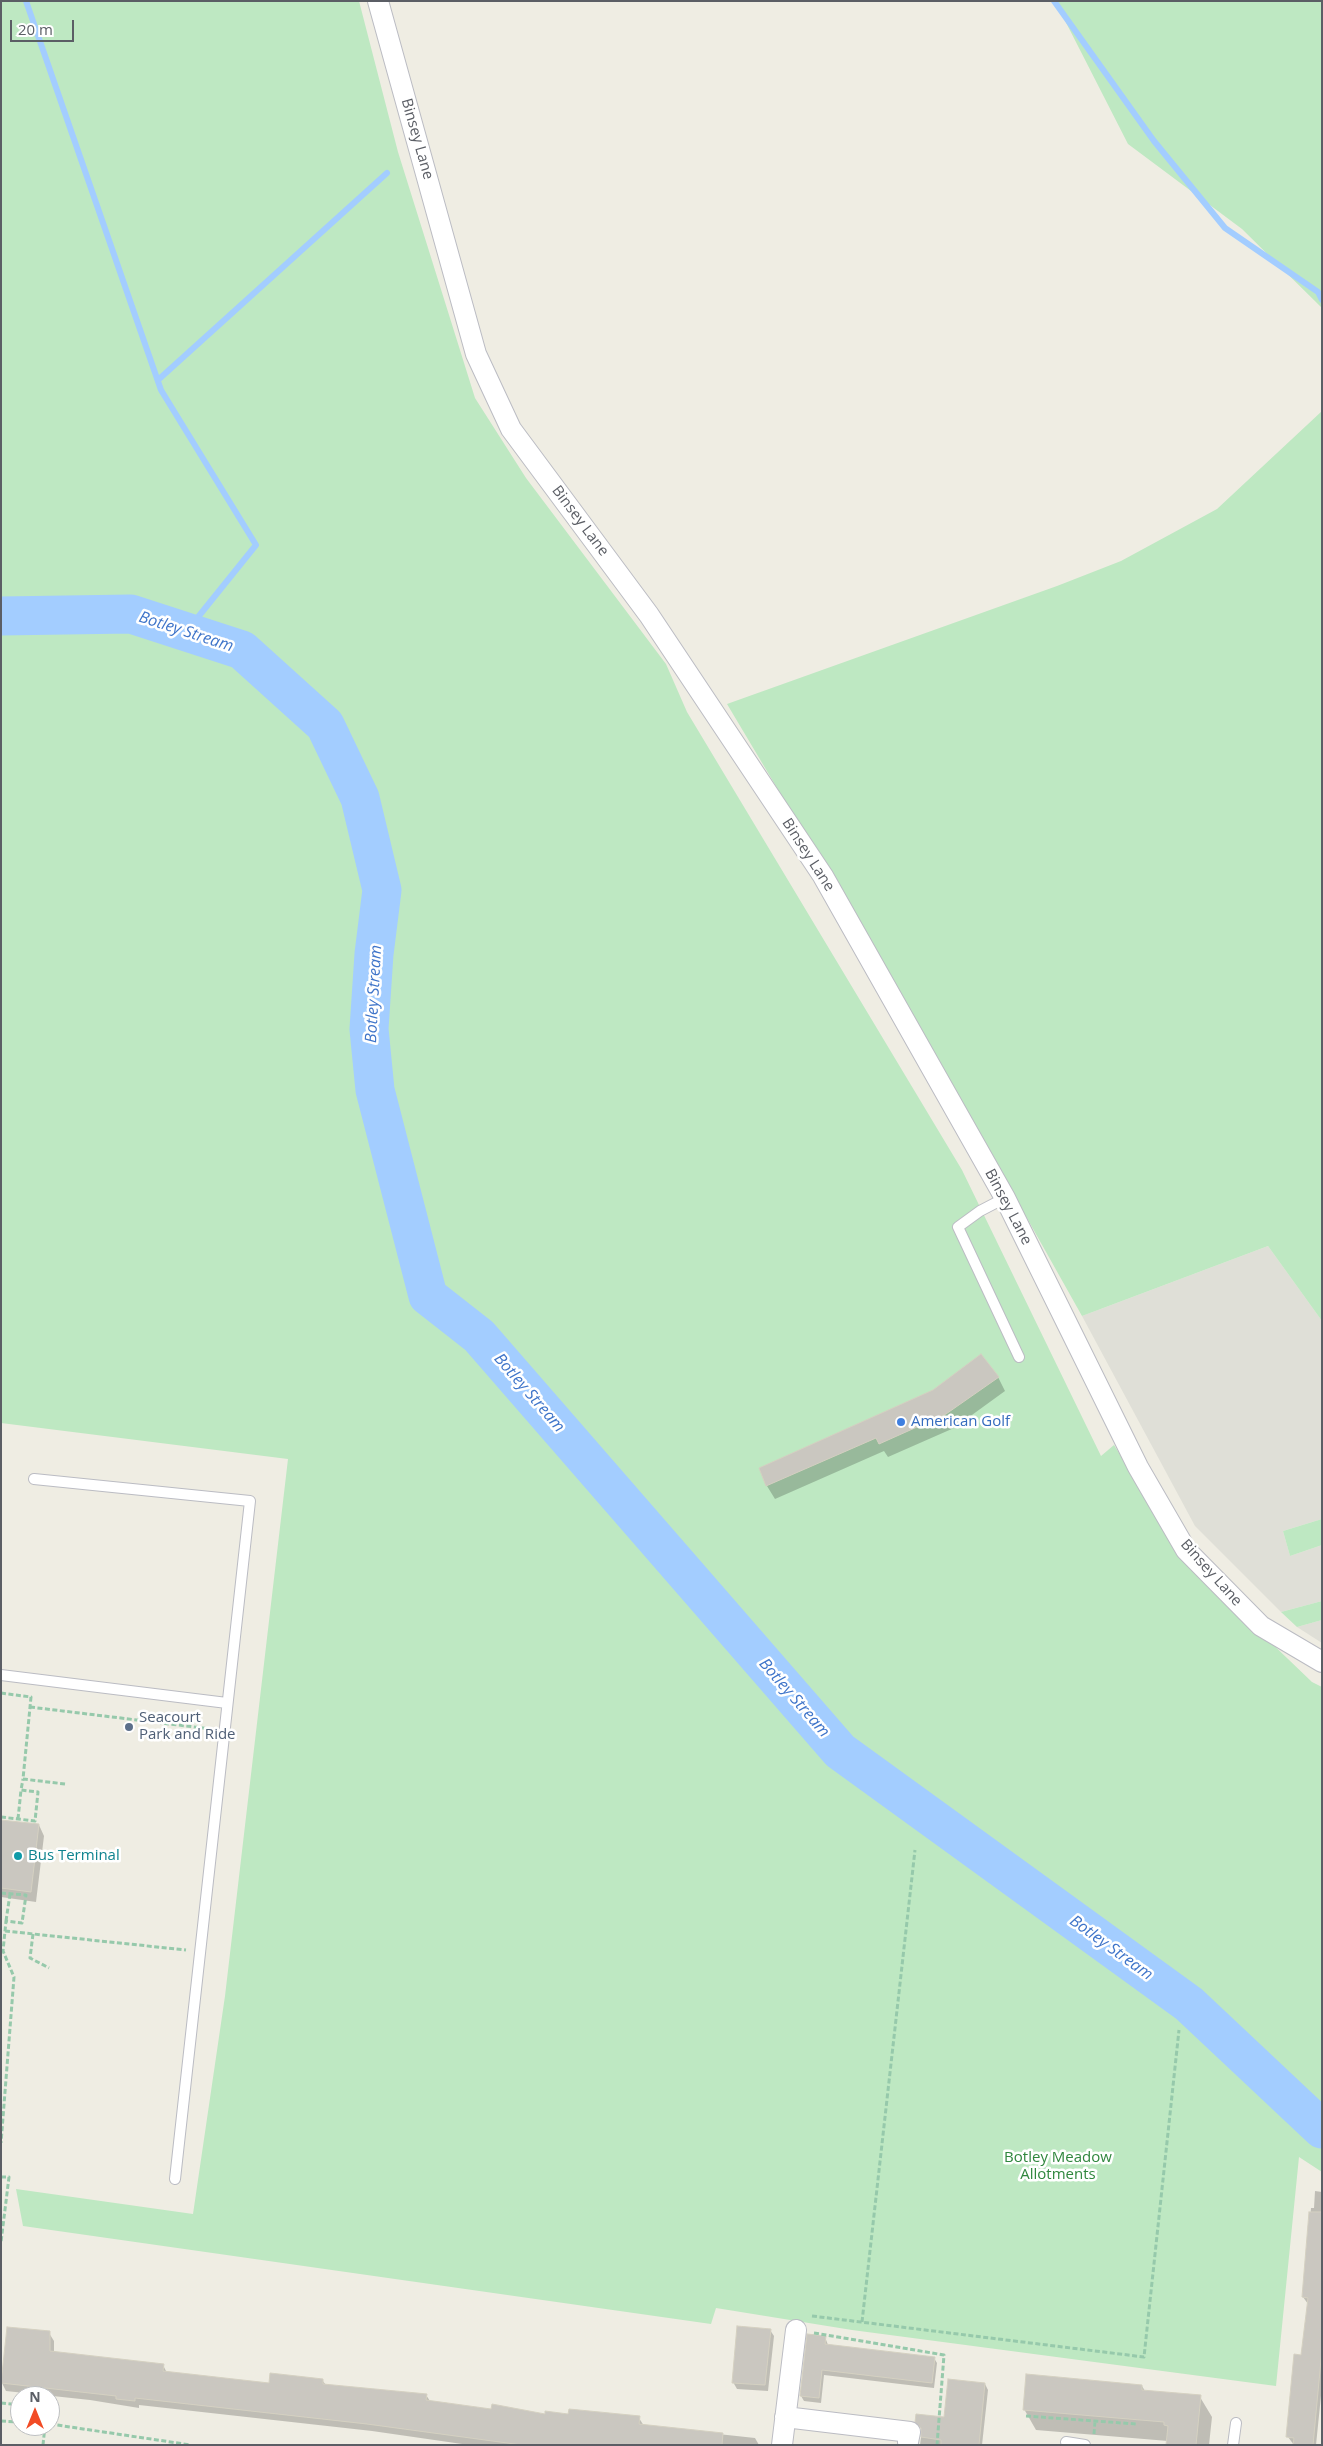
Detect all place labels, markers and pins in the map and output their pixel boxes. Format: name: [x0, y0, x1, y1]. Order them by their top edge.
place label: American Golf: [911, 1413, 1010, 1431]
marker: American Golf: [895, 1416, 907, 1428]
place label: Seacourt Park and Ride: [139, 1709, 236, 1744]
marker: Seacourt Park and Ride: [123, 1721, 135, 1733]
place label: Bus Terminal: [28, 1847, 120, 1865]
marker: Bus Terminal: [12, 1850, 24, 1862]

